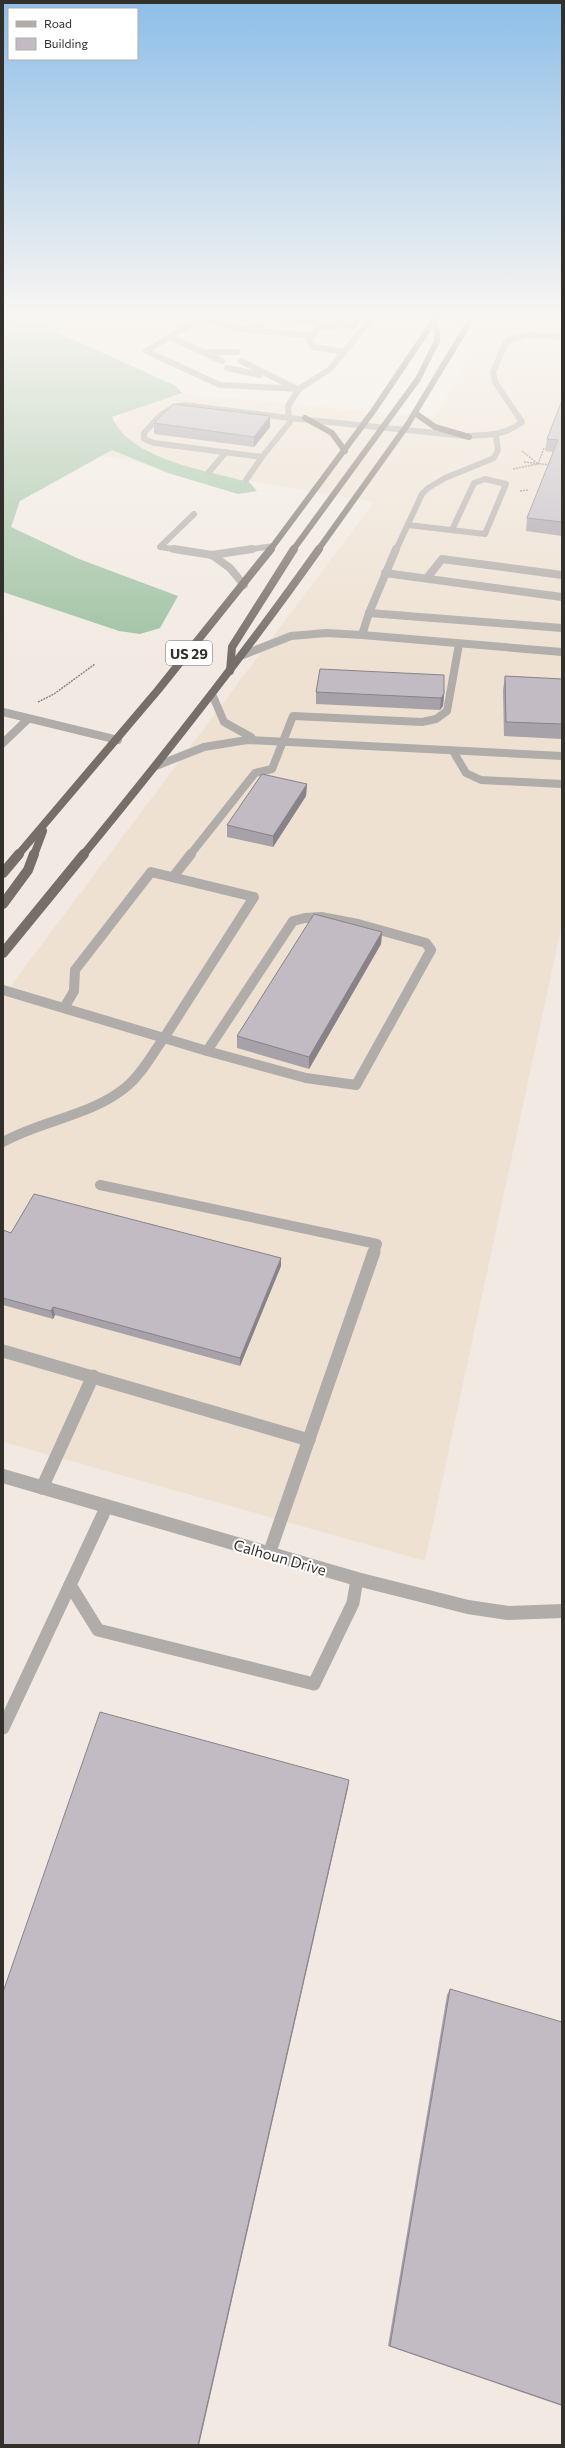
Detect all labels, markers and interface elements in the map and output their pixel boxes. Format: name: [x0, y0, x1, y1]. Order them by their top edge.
legend: [8, 8, 138, 60]
text: Road: [44, 16, 72, 30]
text: Building: [44, 36, 88, 50]
road number: US 29: [166, 641, 212, 665]
street label: Calhoun Drive: [232, 1535, 328, 1579]

